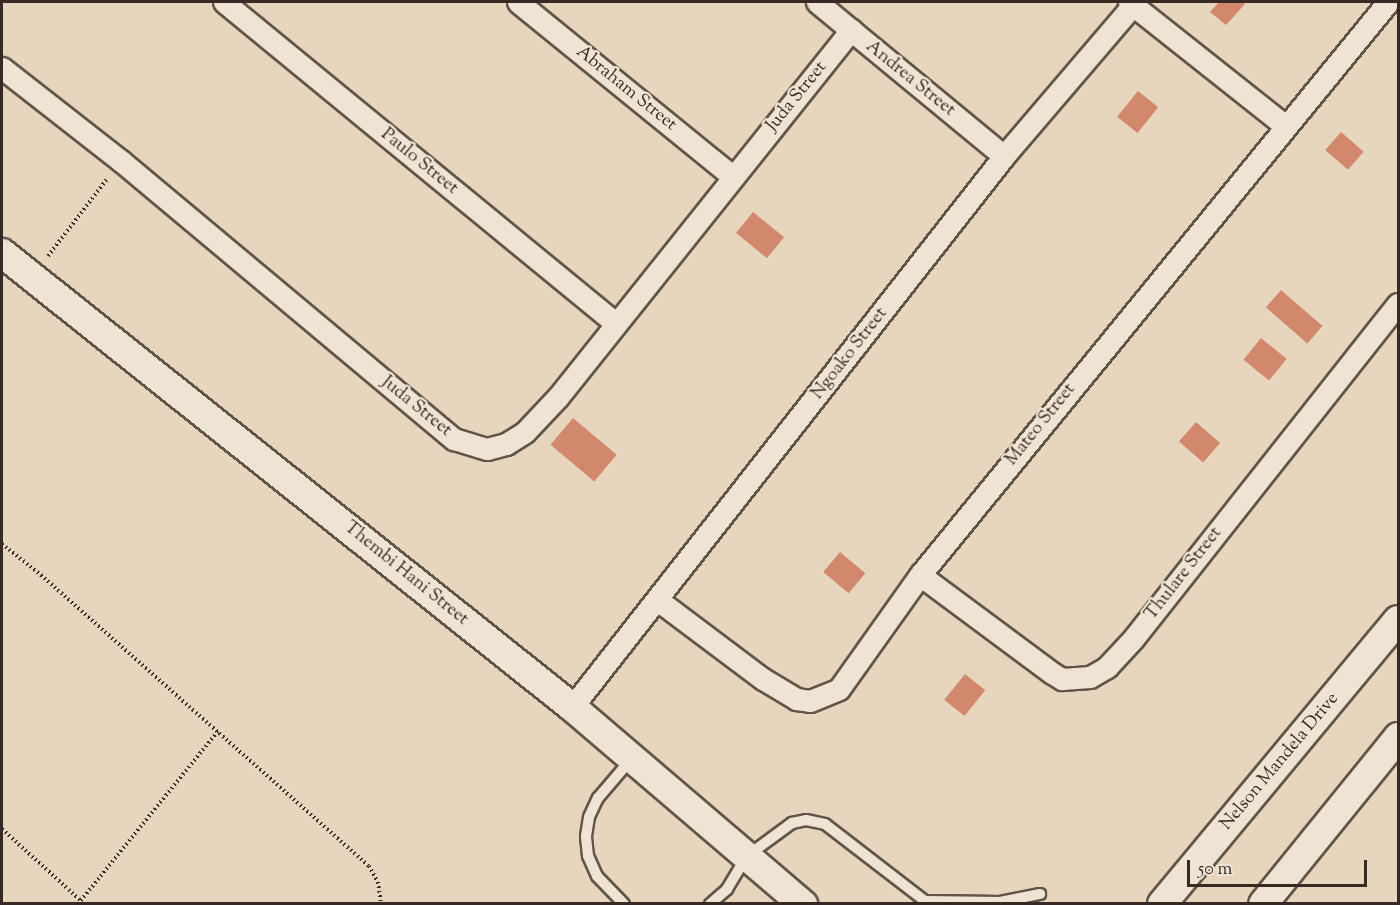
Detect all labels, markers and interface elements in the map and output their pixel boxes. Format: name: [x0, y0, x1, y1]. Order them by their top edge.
street label: Andrea Street: [861, 36, 959, 122]
street label: Abraham Street: [571, 42, 681, 136]
street label: Juda Street: [762, 57, 832, 137]
street label: Paulo Street: [376, 124, 462, 200]
street label: Ngoako Street: [807, 304, 893, 404]
street label: Juda Street: [376, 372, 456, 442]
street label: Mateo Street: [1001, 380, 1081, 470]
street label: Thembi Hani Street: [340, 517, 472, 631]
street label: Thulare Street: [1141, 523, 1227, 625]
street label: Nelson Mandela Drive: [1216, 689, 1344, 835]
scale bar: [1190, 848, 1370, 886]
text: 50 m: [1198, 857, 1232, 883]

